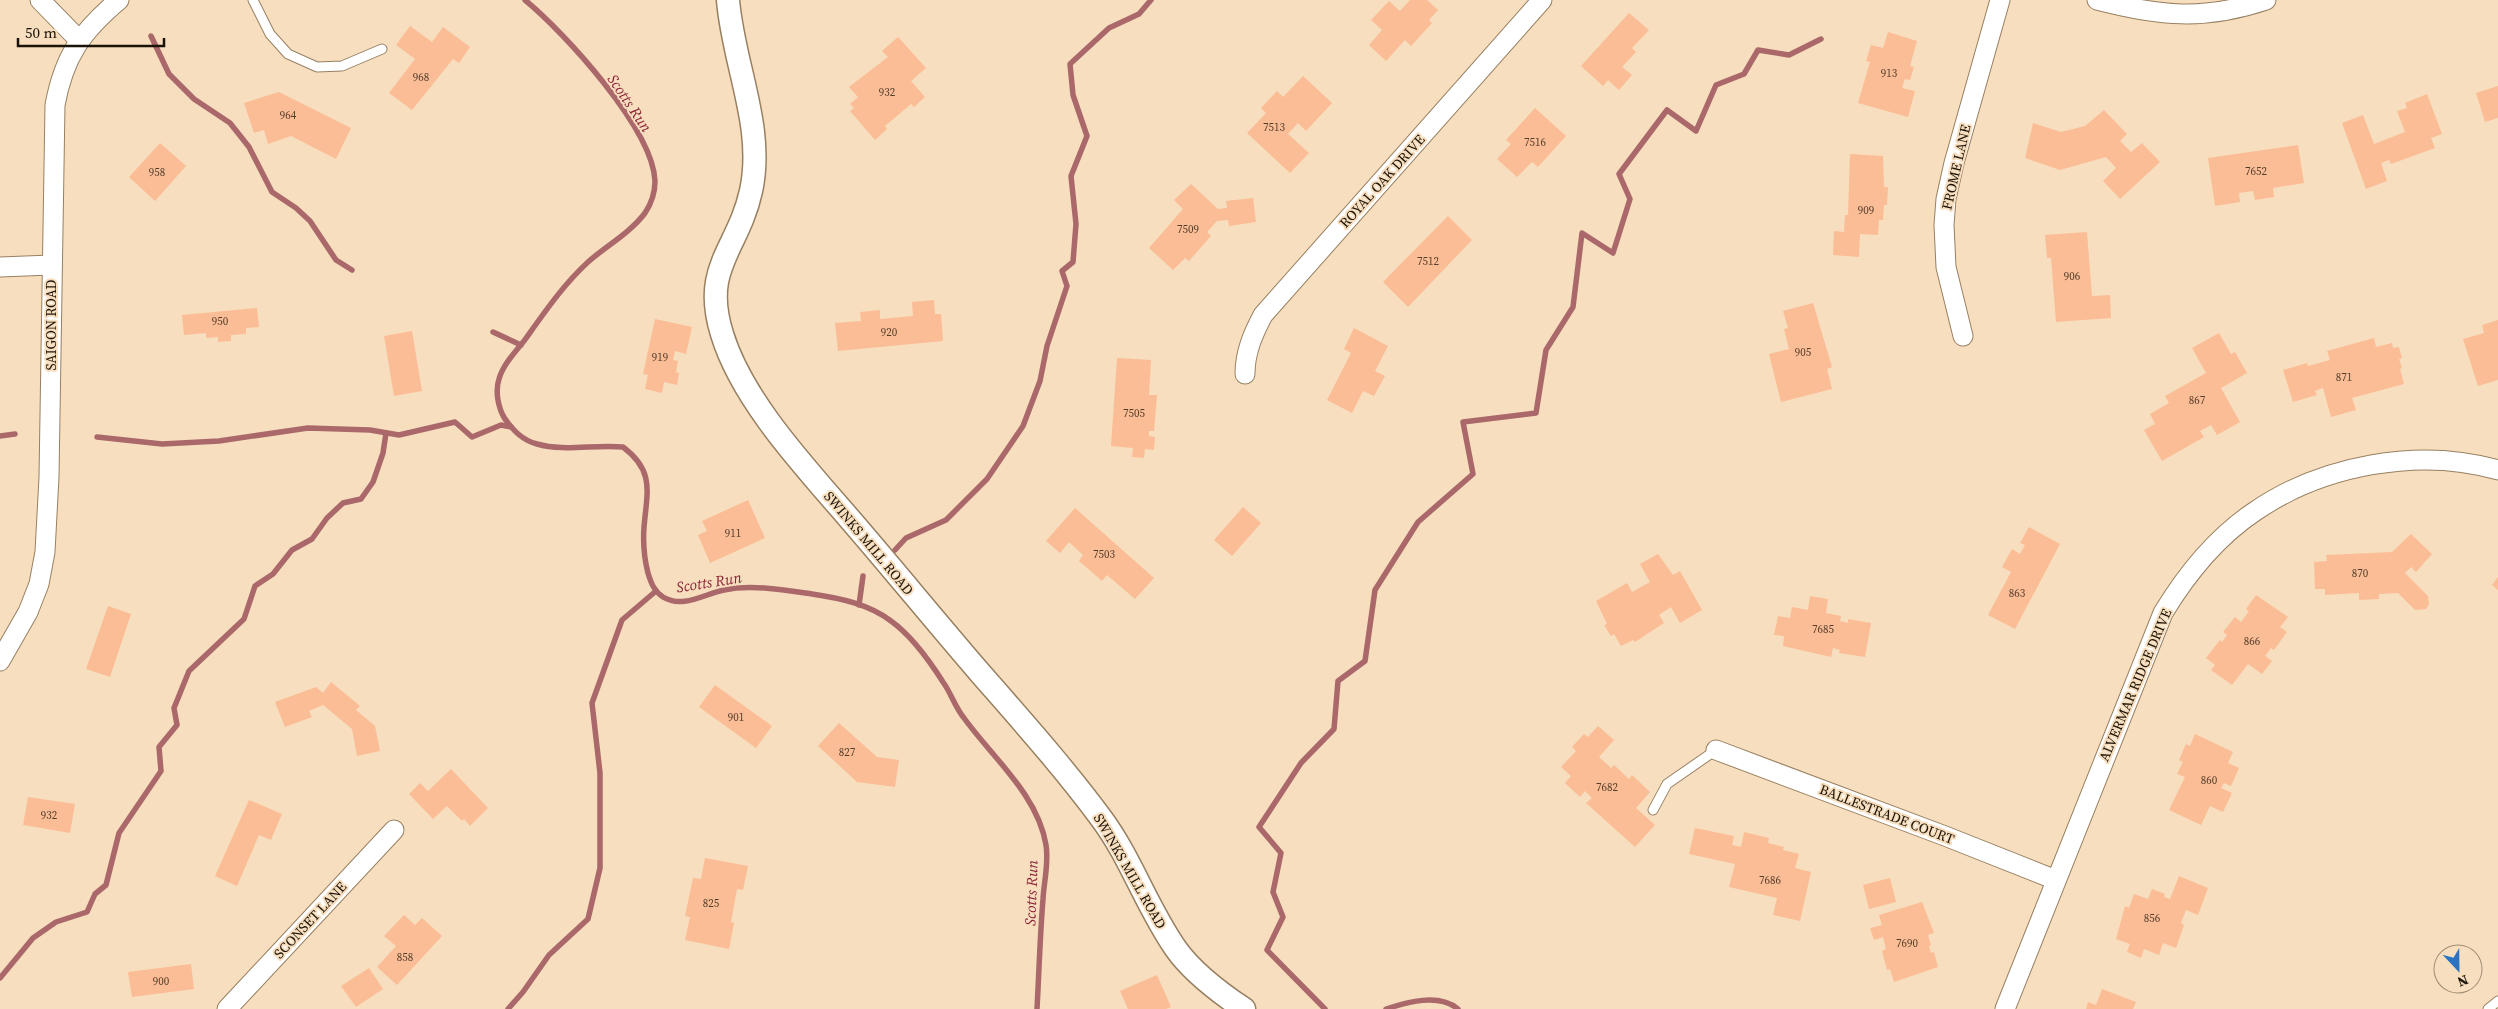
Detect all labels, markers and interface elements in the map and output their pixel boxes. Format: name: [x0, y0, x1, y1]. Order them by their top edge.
scale bar: [18, 15, 164, 47]
text: 50 m: [25, 22, 57, 43]
house number: 913: [1881, 66, 1898, 81]
house number: 968: [413, 70, 429, 85]
water label: Scotts Run: [603, 70, 657, 137]
house number: 932: [879, 85, 896, 100]
house number: 964: [280, 108, 297, 123]
house number: 7513: [1263, 120, 1285, 135]
street label: FROME LANE: [1936, 122, 1976, 212]
street label: ROYAL OAK DRIVE: [1335, 130, 1429, 232]
house number: 7516: [1524, 135, 1546, 150]
house number: 7652: [2245, 164, 2267, 179]
house number: 958: [149, 165, 165, 180]
house number: 909: [1858, 203, 1874, 218]
house number: 7509: [1177, 222, 1199, 237]
house number: 7512: [1417, 254, 1439, 269]
house number: 906: [2064, 269, 2081, 284]
street label: SAIGON ROAD: [41, 279, 61, 371]
house number: 950: [212, 314, 229, 329]
house number: 920: [881, 325, 898, 340]
house number: 905: [1795, 345, 1812, 360]
house number: 919: [652, 350, 668, 365]
house number: 871: [2336, 370, 2352, 385]
house number: 867: [2189, 393, 2206, 408]
house number: 7505: [1123, 406, 1145, 421]
street label: SWINKS MILL ROAD: [820, 487, 919, 599]
house number: 911: [725, 526, 741, 541]
house number: 7503: [1093, 547, 1115, 562]
water label: Scotts Run: [675, 566, 744, 598]
house number: 870: [2352, 566, 2369, 581]
house number: 863: [2009, 586, 2026, 601]
street label: ALVERMAR RIDGE DRIVE: [2094, 606, 2176, 764]
house number: 7685: [1812, 622, 1834, 637]
house number: 866: [2244, 634, 2261, 649]
house number: 901: [728, 710, 744, 725]
house number: 827: [839, 745, 856, 760]
house number: 860: [2201, 773, 2218, 788]
street label: BALLESTRADE COURT: [1817, 779, 1958, 849]
house number: 7682: [1596, 780, 1618, 795]
house number: 932: [41, 808, 58, 823]
street label: SWINKS MILL ROAD: [1089, 810, 1171, 932]
water label: Scotts Run: [1019, 859, 1043, 926]
house number: 7686: [1759, 873, 1781, 888]
street label: SCONSET LANE: [269, 877, 351, 963]
house number: 825: [703, 896, 720, 911]
house number: 856: [2144, 911, 2161, 926]
house number: 7690: [1896, 936, 1918, 951]
north arrow: [2433, 944, 2483, 994]
house number: 858: [397, 950, 413, 965]
text: N: [2454, 970, 2471, 992]
house number: 900: [153, 974, 170, 989]

